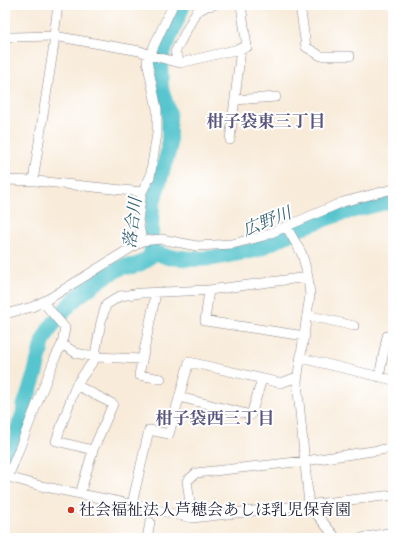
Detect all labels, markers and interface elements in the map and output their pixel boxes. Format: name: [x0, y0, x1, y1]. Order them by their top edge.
district label: 柑子袋東三丁目: [207, 111, 326, 133]
water label: 落合川: [119, 194, 147, 250]
water label: 広野川: [239, 201, 297, 242]
district label: 柑子袋西三丁目: [156, 408, 275, 430]
place label: 社会福祉法人芦穂会あしほ乳児保育園: [79, 500, 351, 520]
marker: 社会福祉法人芦穂会あしほ乳児保育園: [66, 505, 76, 515]

